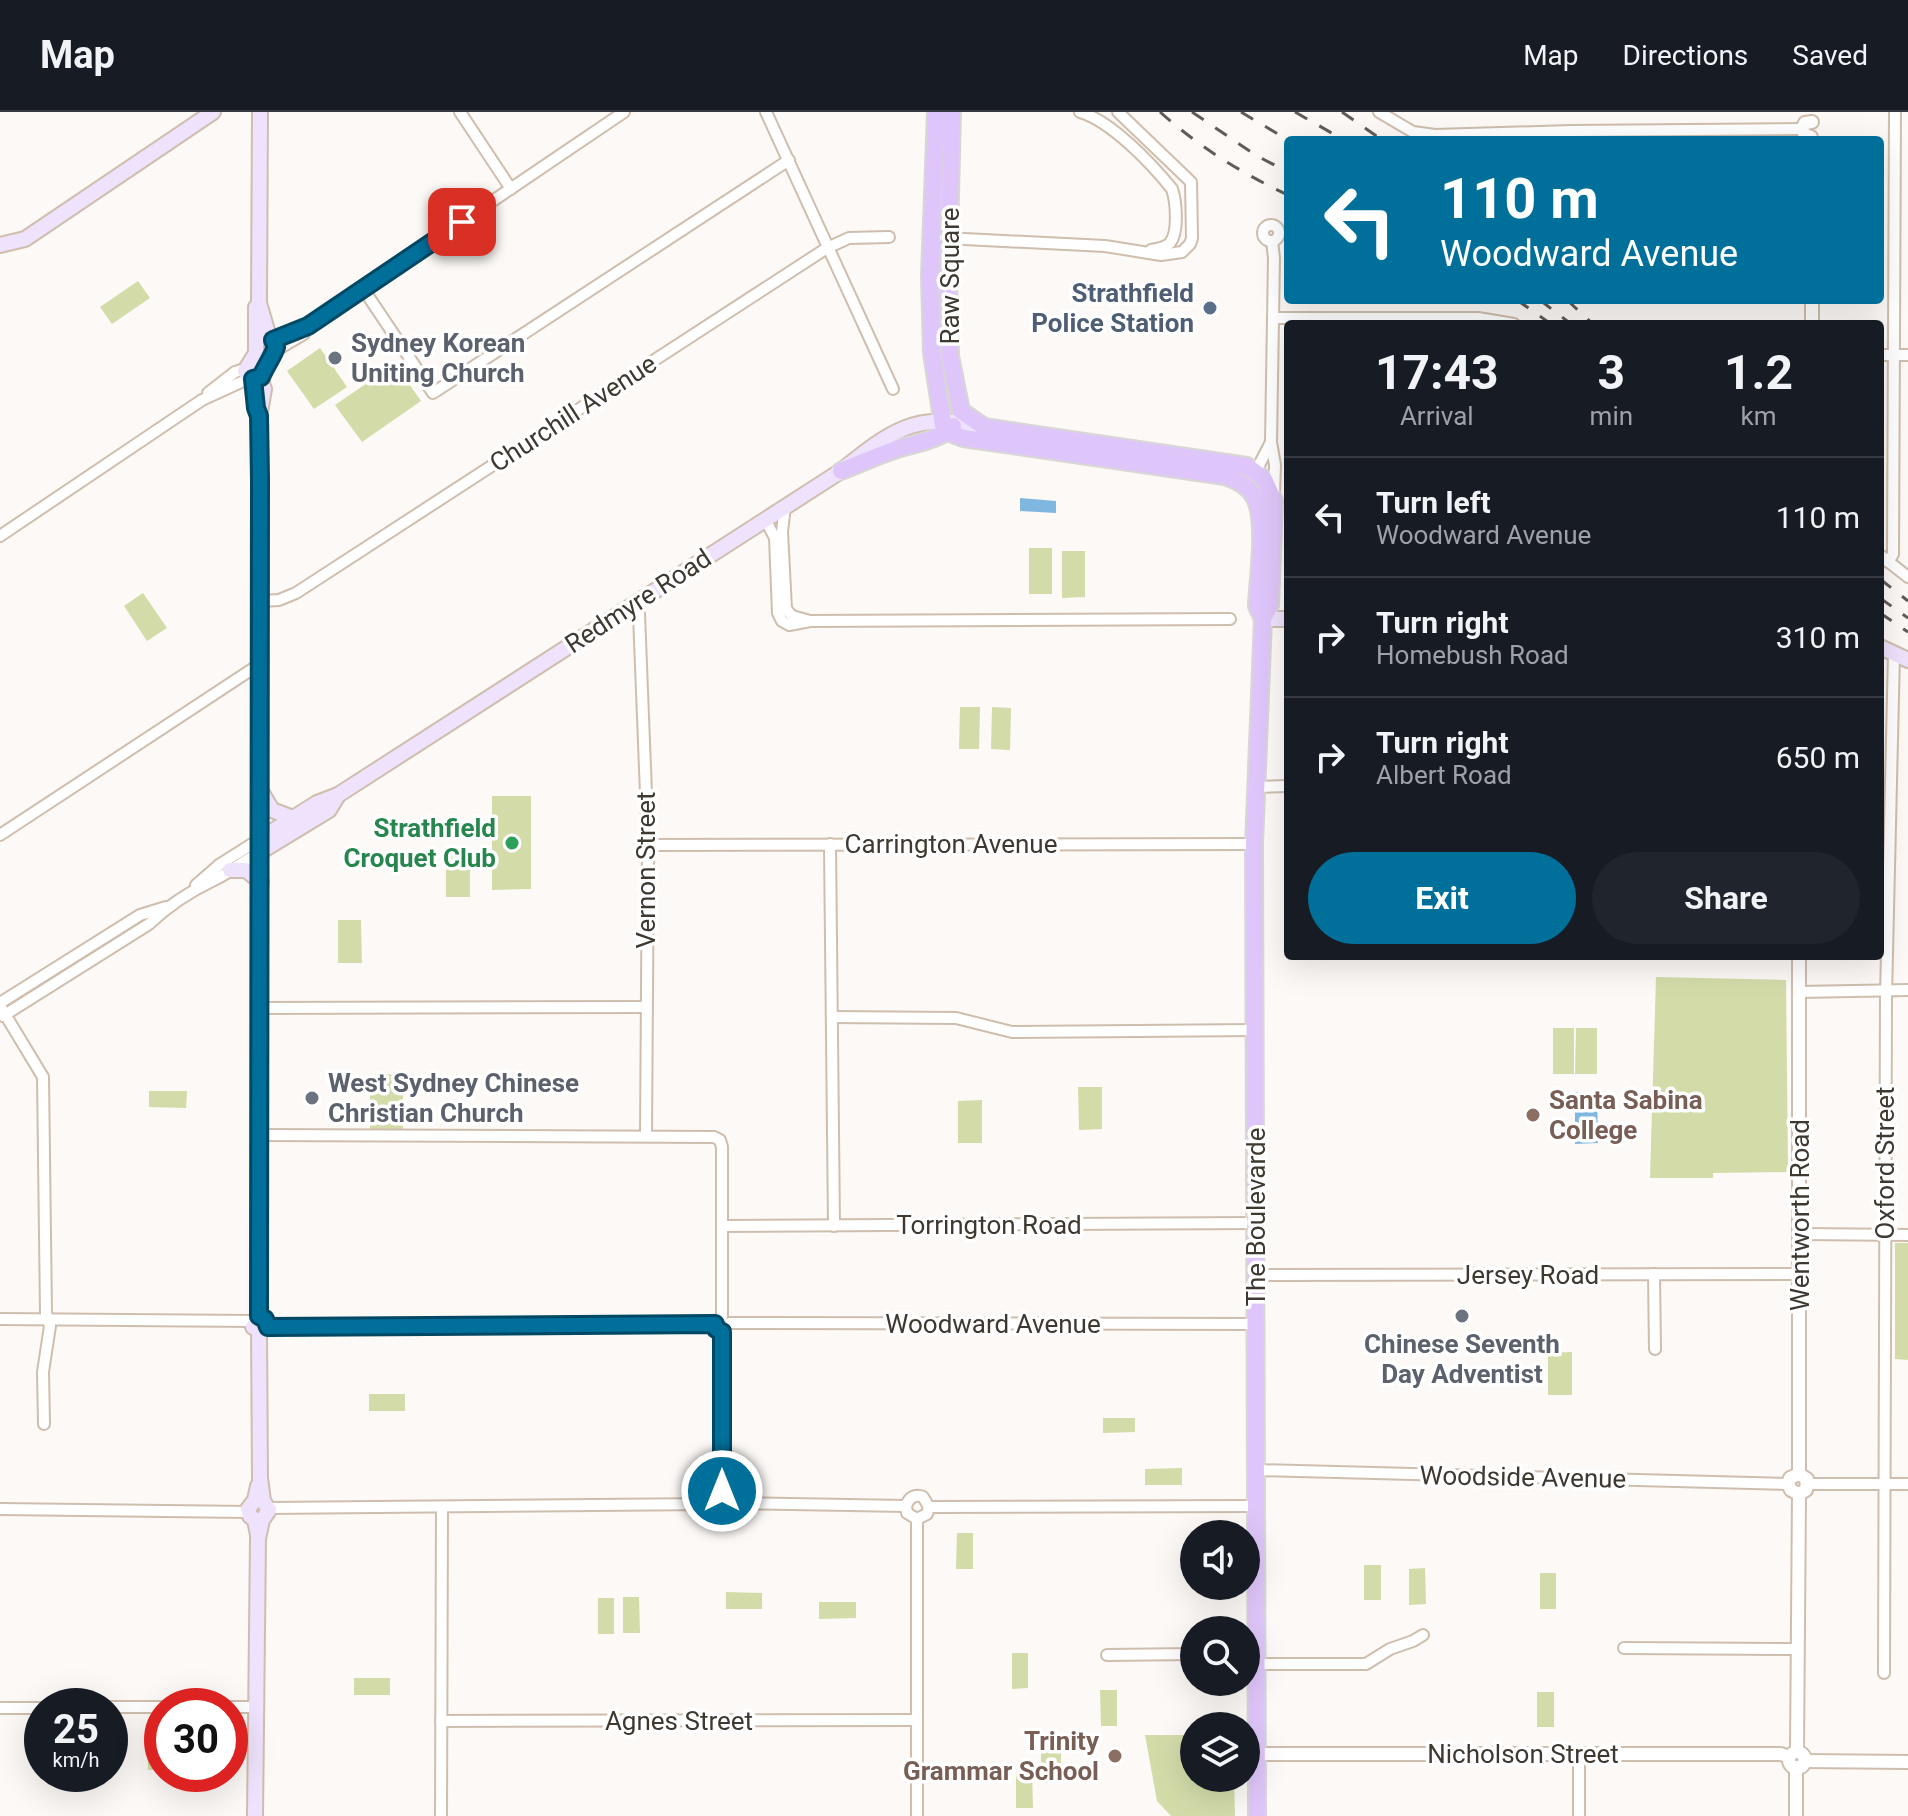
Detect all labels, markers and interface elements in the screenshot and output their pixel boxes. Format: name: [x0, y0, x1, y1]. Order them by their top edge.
text: Map: [40, 33, 115, 77]
text: Map: [1523, 39, 1579, 72]
text: Directions: [1623, 39, 1748, 72]
text: Saved: [1792, 39, 1868, 72]
text: 110 m: [1440, 166, 1599, 232]
icon: left: [1308, 168, 1412, 272]
pin: [428, 188, 496, 256]
icon: arrive: [440, 200, 484, 244]
street label: Raw Square: [935, 207, 965, 345]
text: Woodward Avenue: [1440, 233, 1738, 275]
place label: Strathfield Police Station: [1031, 278, 1194, 338]
marker: Strathfield Police Station: [1201, 299, 1219, 317]
place label: Sydney Korean Uniting Church: [351, 328, 525, 388]
text: 17:43: [1375, 344, 1499, 401]
text: 3: [1598, 344, 1625, 401]
text: 1.2: [1724, 344, 1793, 401]
street label: Churchill Avenue: [484, 348, 662, 478]
marker: Sydney Korean Uniting Church: [326, 349, 344, 367]
text: Arrival: [1400, 401, 1474, 431]
text: min: [1590, 401, 1633, 431]
text: km: [1741, 401, 1777, 431]
text: Turn left: [1376, 485, 1491, 520]
icon: left: [1308, 495, 1352, 539]
text: 110 m: [1776, 500, 1860, 535]
text: Woodward Avenue: [1376, 520, 1591, 550]
street label: Redmyre Road: [559, 543, 717, 659]
text: Turn right: [1376, 605, 1509, 640]
icon: right: [1308, 615, 1352, 659]
text: 310 m: [1776, 620, 1860, 655]
text: Homebush Road: [1376, 640, 1569, 670]
text: Turn right: [1376, 725, 1509, 760]
icon: right: [1308, 735, 1352, 779]
text: 650 m: [1776, 740, 1860, 775]
text: Albert Road: [1376, 760, 1512, 790]
street label: Vernon Street: [631, 791, 661, 949]
place label: Strathfield Croquet Club: [344, 813, 496, 873]
street label: Carrington Avenue: [845, 829, 1057, 859]
marker: Strathfield Croquet Club: [503, 834, 521, 852]
button: Exit: [1308, 852, 1576, 944]
button: Share: [1592, 852, 1860, 944]
place label: West Sydney Chinese Christian Church: [328, 1068, 579, 1128]
place label: Santa Sabina College: [1549, 1085, 1703, 1145]
street label: Oxford Street: [1870, 1087, 1900, 1239]
marker: West Sydney Chinese Christian Church: [303, 1089, 321, 1107]
marker: Santa Sabina College: [1524, 1106, 1542, 1124]
street label: Wentworth Road: [1785, 1119, 1815, 1311]
street label: The Boulevarde: [1241, 1128, 1271, 1306]
street label: Torrington Road: [896, 1210, 1082, 1240]
street label: Jersey Road: [1457, 1260, 1599, 1290]
marker: Chinese Seventh Day Adventist: [1453, 1307, 1471, 1325]
street label: Woodward Avenue: [885, 1309, 1101, 1339]
place label: Chinese Seventh Day Adventist: [1364, 1329, 1560, 1389]
position arrow: [680, 1449, 764, 1533]
street label: Woodside Avenue: [1419, 1460, 1627, 1494]
map controls: [1180, 1520, 1260, 1792]
button: sound: [1180, 1520, 1260, 1600]
button: search: [1180, 1616, 1260, 1696]
speed limit sign: 30: [144, 1688, 248, 1792]
text: 25: [53, 1706, 99, 1753]
street label: Agnes Street: [605, 1706, 753, 1736]
button: layers: [1180, 1712, 1260, 1792]
place label: Trinity Grammar School: [903, 1726, 1100, 1786]
street label: Nicholson Street: [1427, 1739, 1619, 1769]
marker: Trinity Grammar School: [1106, 1747, 1124, 1765]
text: km/h: [53, 1748, 99, 1772]

